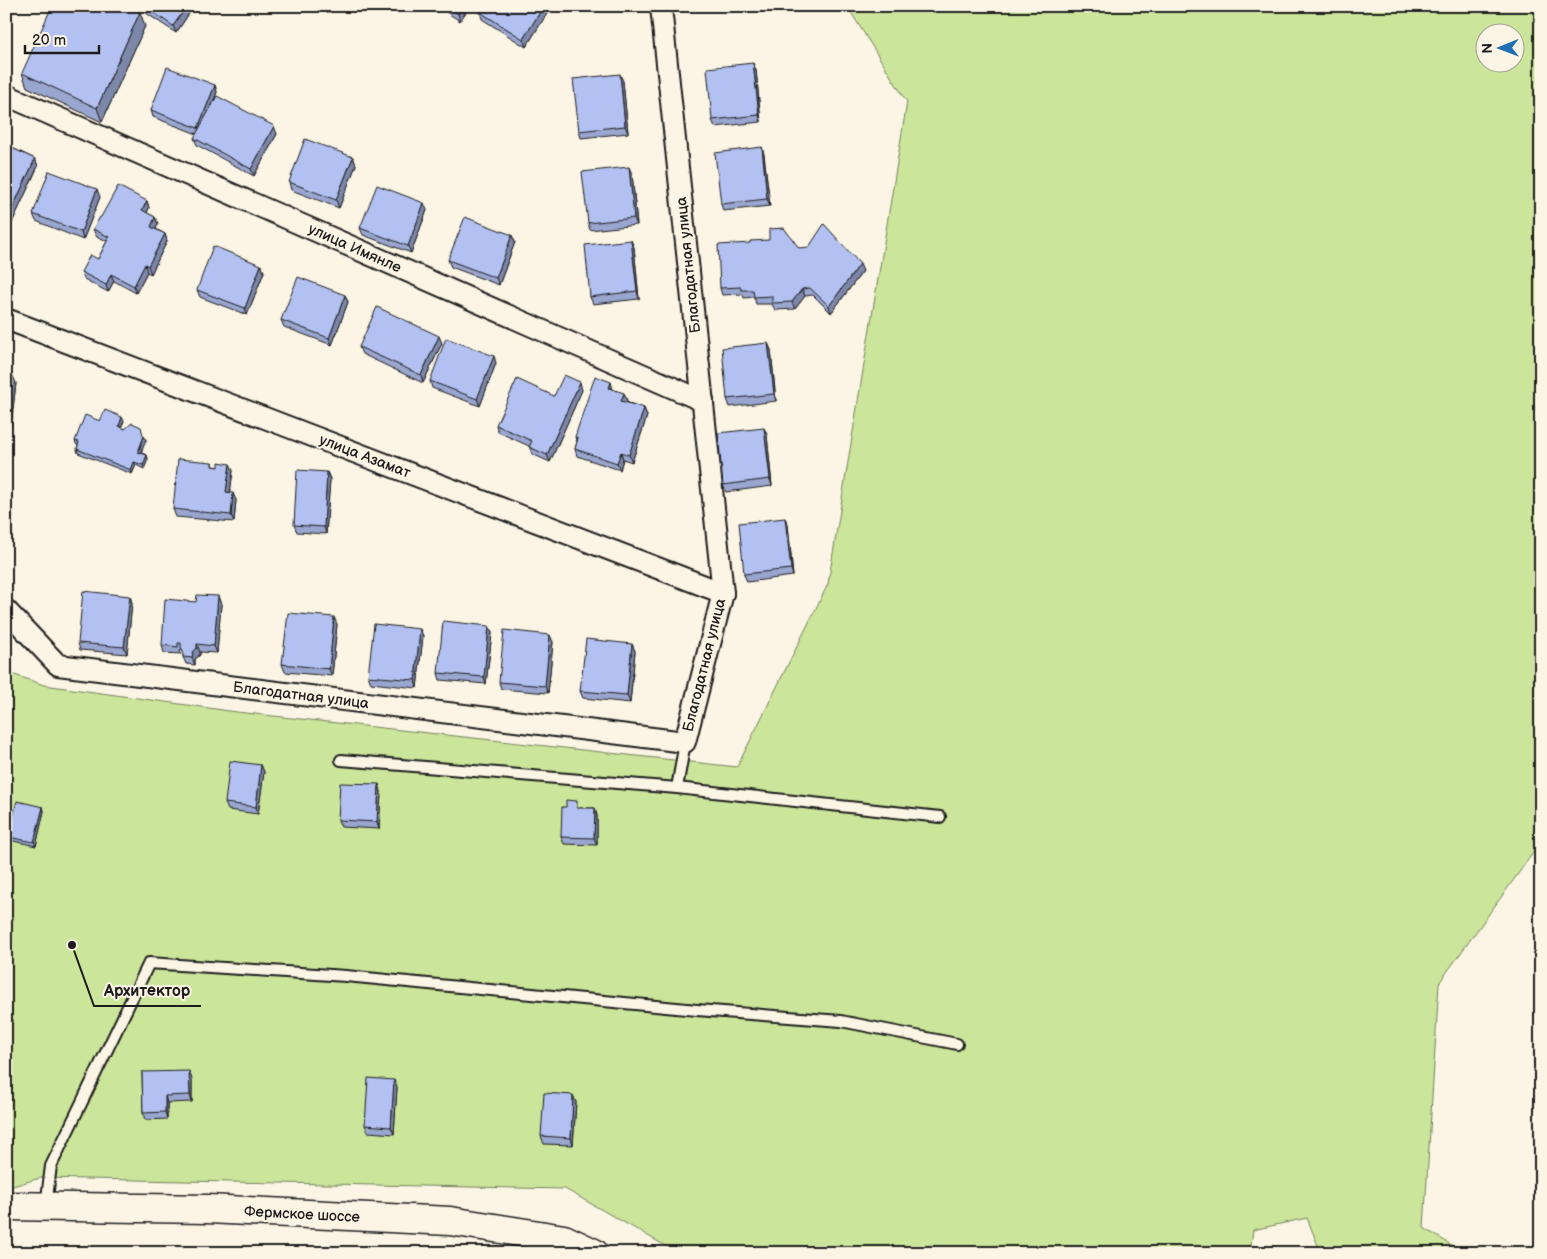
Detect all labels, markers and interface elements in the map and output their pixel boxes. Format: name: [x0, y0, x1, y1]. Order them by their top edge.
scale bar: [25, 22, 99, 54]
north arrow: [1474, 22, 1524, 72]
text: 20 m: [32, 31, 66, 50]
text: N: [1479, 43, 1496, 54]
street label: Благодатная улица: [672, 196, 705, 334]
street label: улица Имянле: [305, 219, 404, 278]
street label: улица Азамат: [316, 430, 413, 483]
street label: Благодатная улица: [679, 596, 730, 734]
street label: Благодатная улица: [232, 678, 370, 713]
callout: Архитектор: [94, 975, 201, 1006]
text: Архитектор: [103, 982, 191, 1001]
street label: Фермское шоссе: [243, 1202, 360, 1227]

